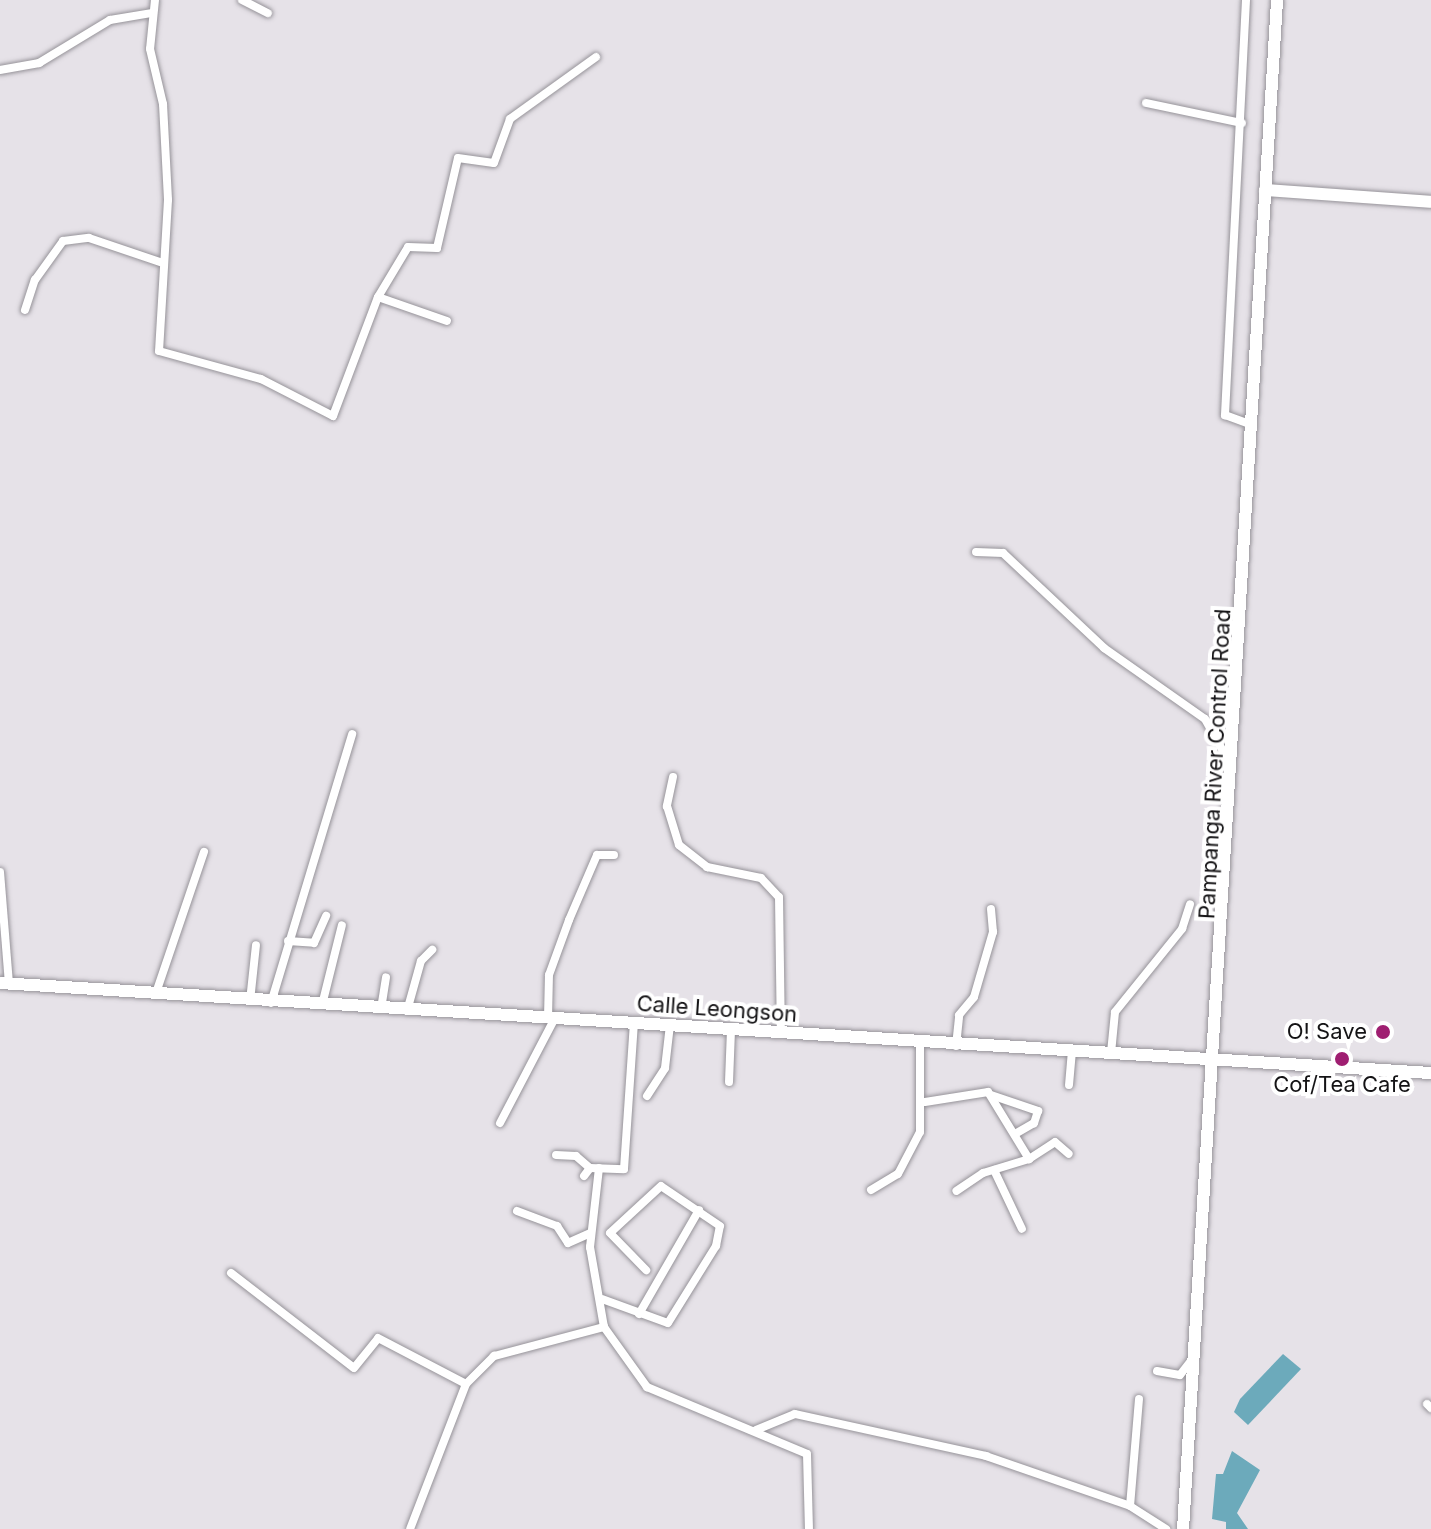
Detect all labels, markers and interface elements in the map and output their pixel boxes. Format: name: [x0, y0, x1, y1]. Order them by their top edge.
street label: Pampanga River Control Road: [1194, 608, 1236, 920]
street label: Calle Leongson: [636, 990, 798, 1028]
place label: O! Save: [1287, 1019, 1367, 1045]
marker: O! Save: [1374, 1023, 1392, 1041]
marker: Cof/Tea Cafe: [1333, 1050, 1351, 1068]
place label: Cof/Tea Cafe: [1273, 1072, 1411, 1098]

